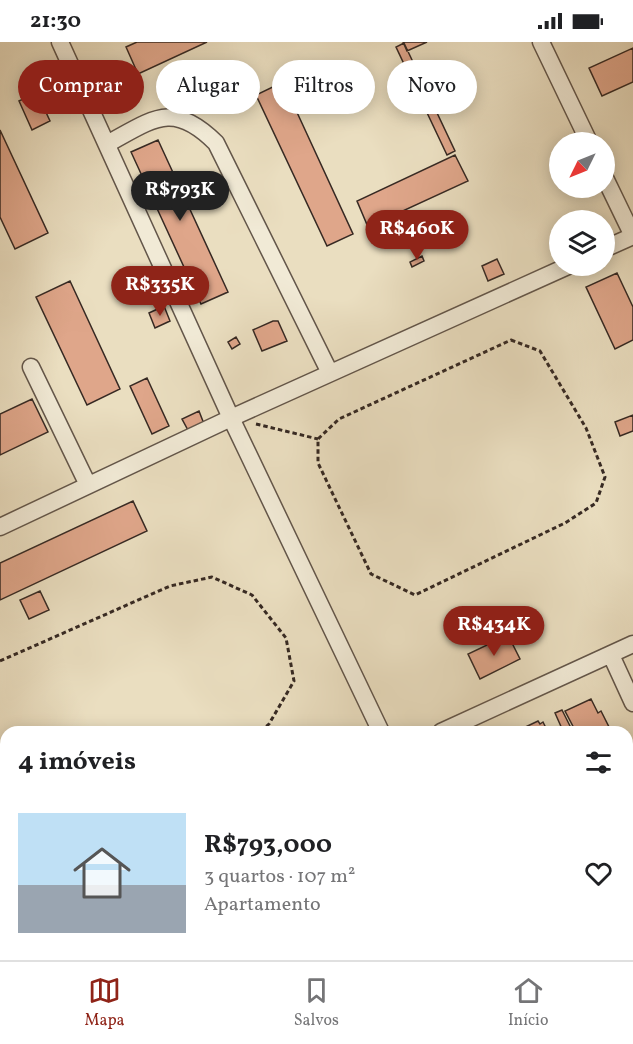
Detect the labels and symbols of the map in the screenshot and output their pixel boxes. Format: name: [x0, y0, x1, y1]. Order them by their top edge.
north arrow: [549, 132, 615, 198]
pin: R$793K: [131, 171, 229, 222]
pin: R$460K: [368, 210, 466, 261]
pin: R$335K: [111, 266, 209, 317]
pin: R$434K: [445, 606, 543, 657]

